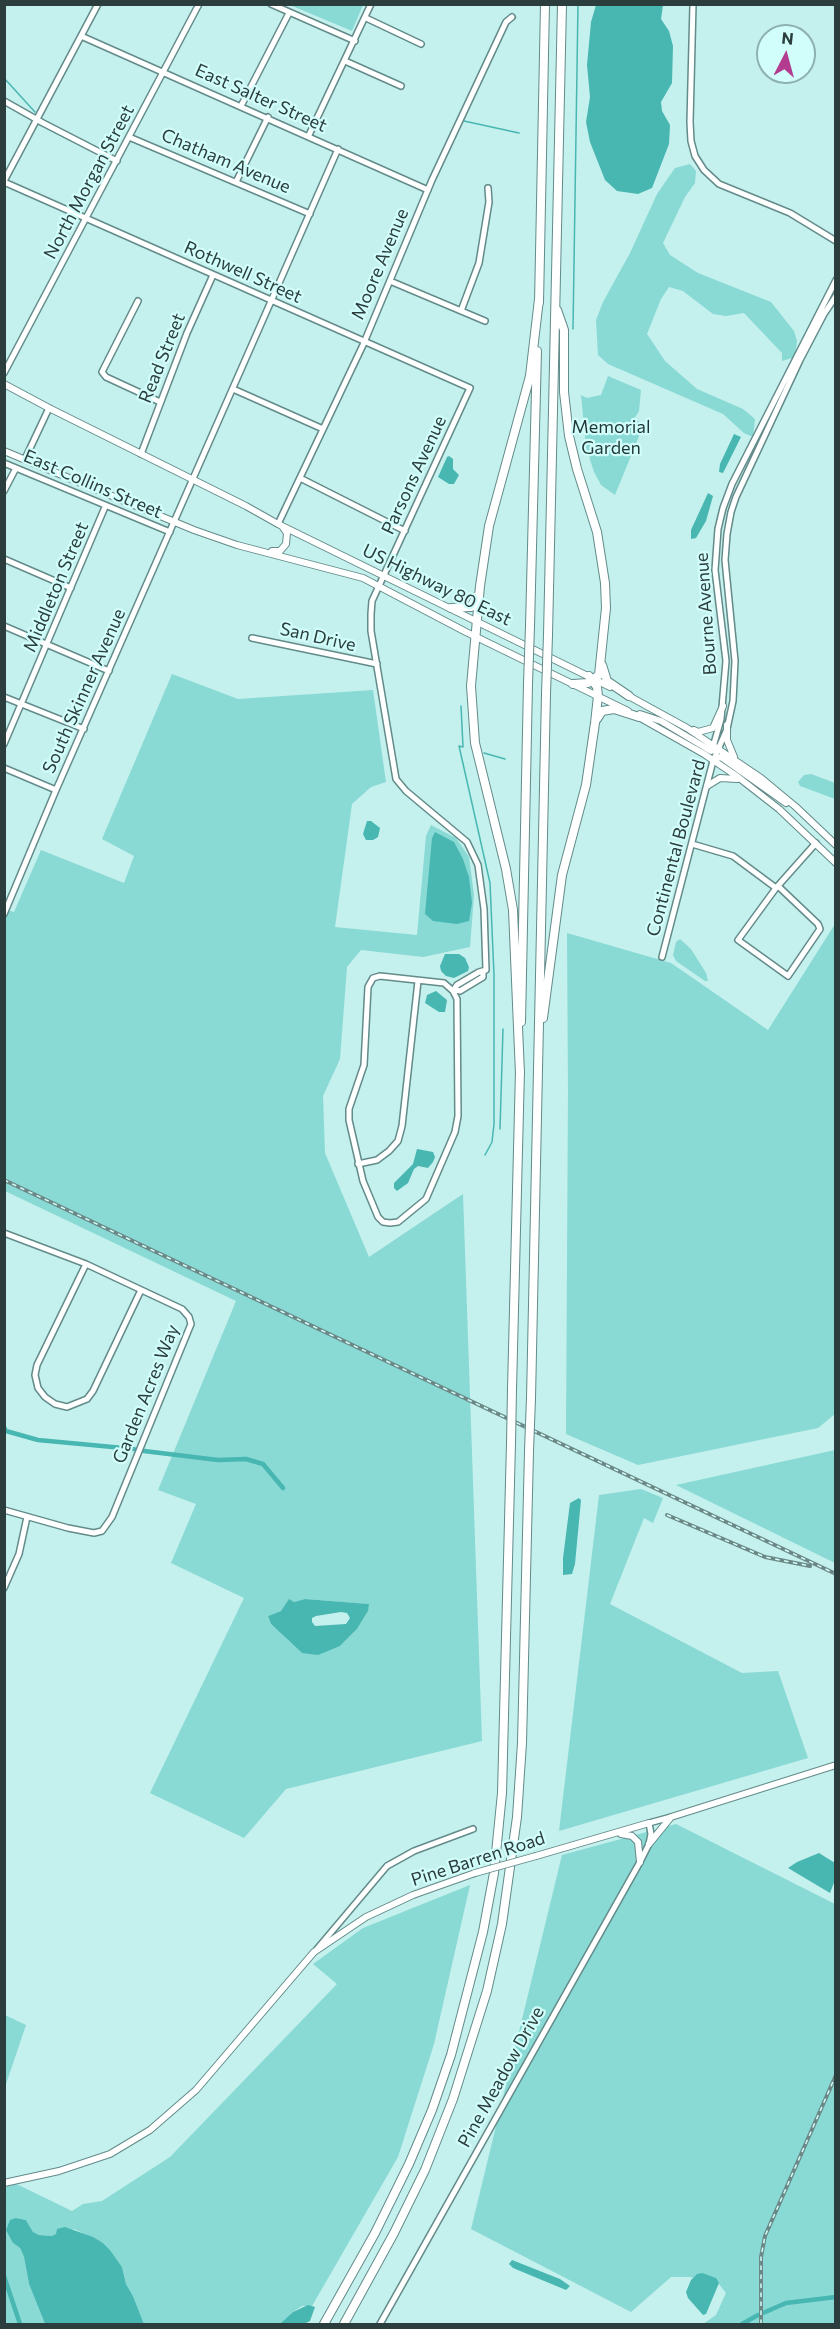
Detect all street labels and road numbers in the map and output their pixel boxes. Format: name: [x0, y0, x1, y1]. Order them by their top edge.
street label: East Salter Street: [192, 59, 330, 137]
street label: North Morgan Street: [39, 101, 139, 263]
street label: Chatham Avenue: [158, 124, 294, 198]
street label: Moore Avenue: [347, 205, 413, 323]
street label: Rothwell Street: [181, 236, 305, 308]
street label: Read Street: [134, 310, 190, 406]
street label: Parsons Avenue: [377, 412, 451, 538]
street label: East Collins Street: [20, 445, 166, 523]
street label: Middleton Street: [19, 519, 93, 655]
street label: US Highway 80 East: [359, 540, 515, 630]
street label: Bourne Avenue: [691, 552, 721, 676]
street label: South Skinner Avenue: [38, 605, 130, 777]
street label: San Drive: [278, 618, 358, 656]
street label: Continental Boulevard: [642, 757, 710, 939]
street label: Garden Acres Way: [108, 1321, 184, 1467]
street label: Pine Barren Road: [408, 1827, 548, 1891]
street label: Pine Meadow Drive: [453, 2003, 549, 2151]

